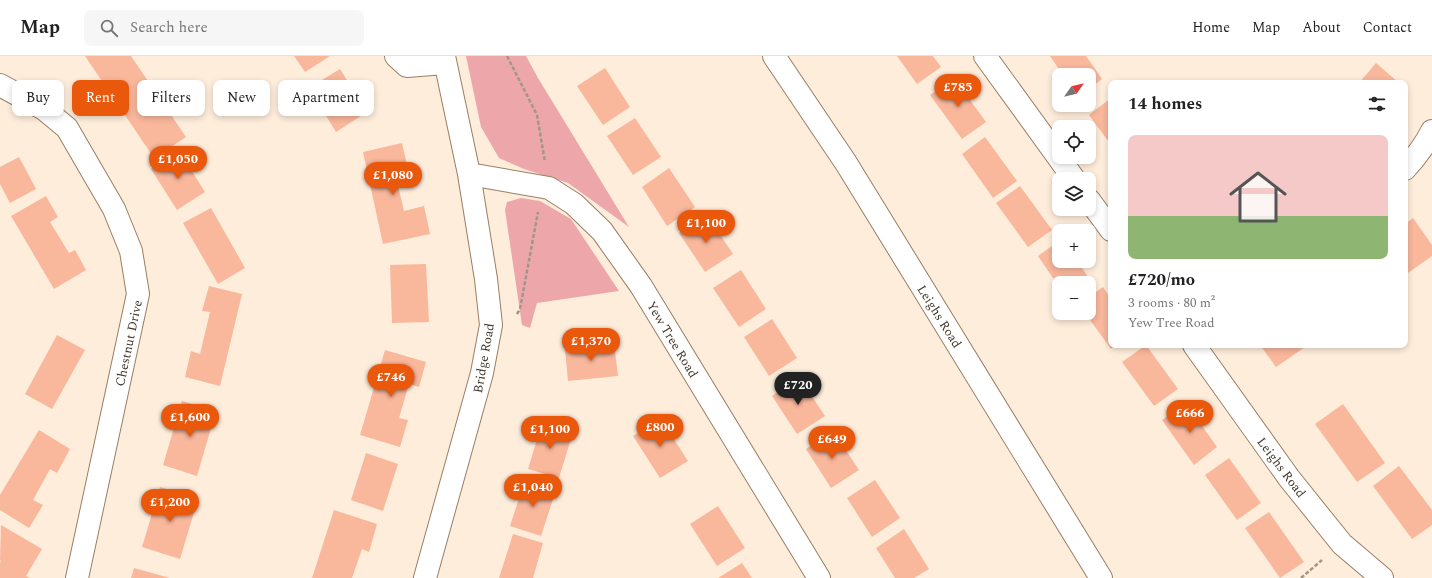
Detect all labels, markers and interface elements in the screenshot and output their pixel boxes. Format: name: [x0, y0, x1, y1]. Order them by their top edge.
search box: [84, 10, 364, 46]
text: Map: [20, 13, 60, 42]
text: Search here: [130, 16, 208, 39]
icon: search: [98, 17, 120, 39]
text: Home: [1192, 17, 1230, 38]
text: Map: [1252, 17, 1280, 38]
text: About: [1302, 17, 1341, 38]
text: Contact: [1363, 17, 1412, 38]
north arrow: [1052, 68, 1096, 112]
map controls: [1052, 68, 1096, 320]
pin: £785: [934, 74, 982, 108]
text: £785: [943, 77, 973, 97]
chip: Buy: [12, 80, 64, 116]
chip: Rent: [72, 80, 129, 116]
chip: Filters: [137, 80, 205, 116]
chip: New: [213, 80, 270, 116]
chip: Apartment: [278, 80, 374, 116]
text: 14 homes: [1128, 91, 1202, 117]
icon: filters: [1366, 93, 1388, 115]
button: locate: [1052, 120, 1096, 164]
pin: £1,050: [145, 146, 211, 180]
text: £1,050: [158, 149, 198, 169]
icon: home: [1222, 161, 1294, 233]
pin: £1,080: [360, 162, 426, 196]
text: £1,080: [373, 165, 413, 185]
button: layers: [1052, 172, 1096, 216]
pin: £1,100: [673, 210, 739, 244]
text: £1,100: [686, 213, 726, 233]
button: +: [1052, 224, 1096, 268]
text: £720/mo: [1128, 267, 1195, 293]
button: −: [1052, 276, 1096, 320]
street label: Leighs Road: [912, 281, 967, 352]
text: 3 rooms · 80 m²: [1128, 293, 1215, 313]
street label: Yew Tree Road: [641, 297, 703, 382]
street label: Chestnut Drive: [110, 298, 148, 388]
text: Yew Tree Road: [1128, 313, 1214, 333]
street label: Bridge Road: [468, 322, 500, 395]
pin: £1,370: [558, 328, 624, 362]
text: £1,370: [571, 331, 611, 351]
pin: £746: [367, 364, 415, 398]
text: £746: [376, 367, 406, 387]
pin: £720: [774, 372, 822, 406]
text: £720: [783, 375, 813, 395]
pin: £666: [1166, 400, 1214, 434]
text: £666: [1175, 403, 1205, 423]
pin: £1,600: [157, 404, 223, 438]
text: £1,600: [170, 407, 210, 427]
pin: £800: [636, 414, 684, 448]
pin: £1,100: [517, 416, 583, 450]
text: £800: [645, 417, 675, 437]
text: £1,100: [530, 419, 570, 439]
pin: £649: [808, 426, 856, 460]
text: £649: [817, 429, 847, 449]
street label: Leighs Road: [1252, 433, 1311, 502]
pin: £1,040: [500, 474, 566, 508]
text: £1,040: [513, 477, 553, 497]
pin: £1,200: [137, 489, 203, 523]
text: £1,200: [150, 492, 190, 512]

